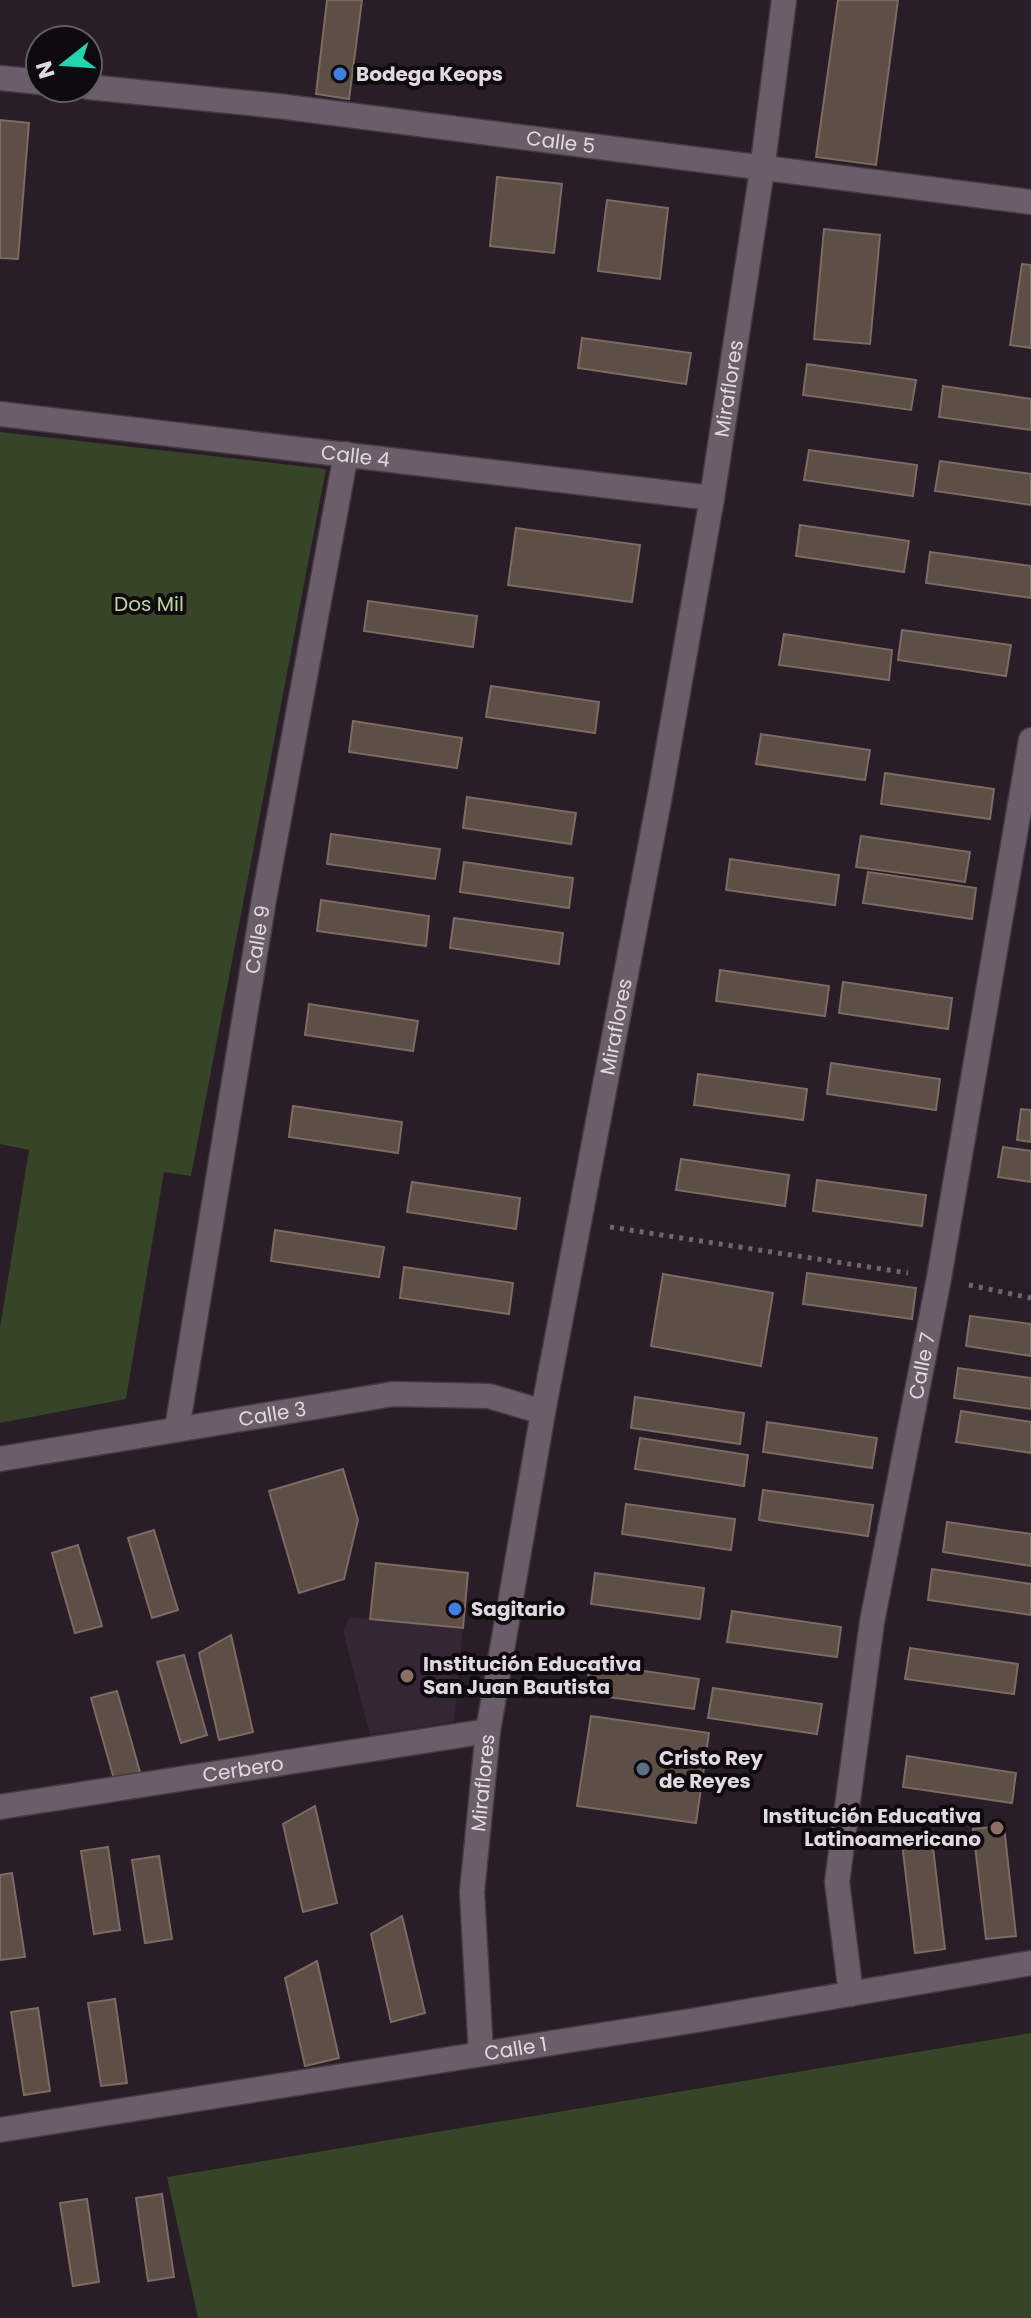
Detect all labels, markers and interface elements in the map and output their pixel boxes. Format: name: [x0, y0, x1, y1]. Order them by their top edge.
north arrow: [24, 24, 104, 104]
text: N: [28, 57, 63, 82]
place label: Bodega Keops: [356, 60, 503, 88]
marker: Bodega Keops: [331, 65, 349, 83]
street label: Calle 5: [525, 124, 597, 160]
street label: Miraflores: [707, 338, 750, 439]
street label: Calle 4: [320, 438, 392, 474]
park label: Dos Mil: [114, 590, 184, 618]
street label: Calle 9: [238, 903, 277, 976]
street label: Miraflores: [593, 976, 639, 1077]
street label: Calle 7: [902, 1330, 942, 1402]
street label: Calle 3: [236, 1395, 308, 1433]
place label: Sagitario: [471, 1595, 566, 1623]
marker: Sagitario: [446, 1600, 464, 1618]
place label: Institución Educativa San Juan Bautista: [423, 1650, 641, 1701]
marker: Institución Educativa San Juan Bautista: [398, 1667, 416, 1685]
street label: Miraflores: [464, 1733, 502, 1833]
place label: Cristo Rey de Reyes: [659, 1744, 763, 1795]
street label: Cerbero: [201, 1749, 286, 1789]
marker: Cristo Rey de Reyes: [634, 1760, 652, 1778]
place label: Institución Educativa Latinoamericano: [763, 1802, 981, 1853]
marker: Institución Educativa Latinoamericano: [988, 1819, 1006, 1837]
street label: Calle 1: [482, 2030, 549, 2067]

